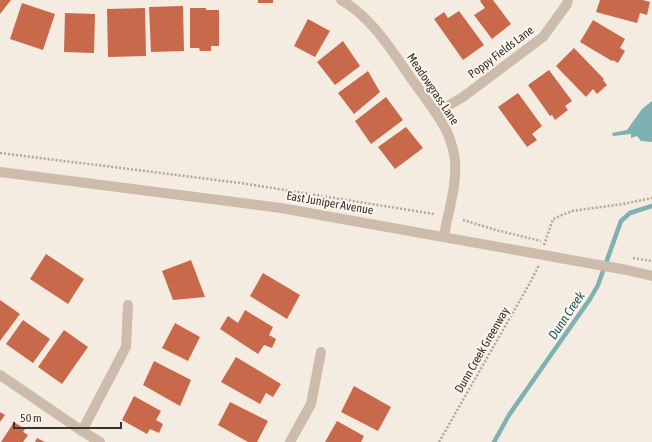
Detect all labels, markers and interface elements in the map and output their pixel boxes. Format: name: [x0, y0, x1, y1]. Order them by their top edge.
street label: Poppy Fields Lane: [465, 23, 537, 81]
street label: Meadowgrass Lane: [404, 51, 462, 127]
street label: East Juniper Avenue: [286, 188, 374, 218]
water label: Dunn Creek: [545, 288, 588, 342]
street label: Dunn Creek Greenway: [452, 305, 512, 395]
scale bar: [14, 404, 121, 430]
text: 50 m: [20, 411, 42, 425]

